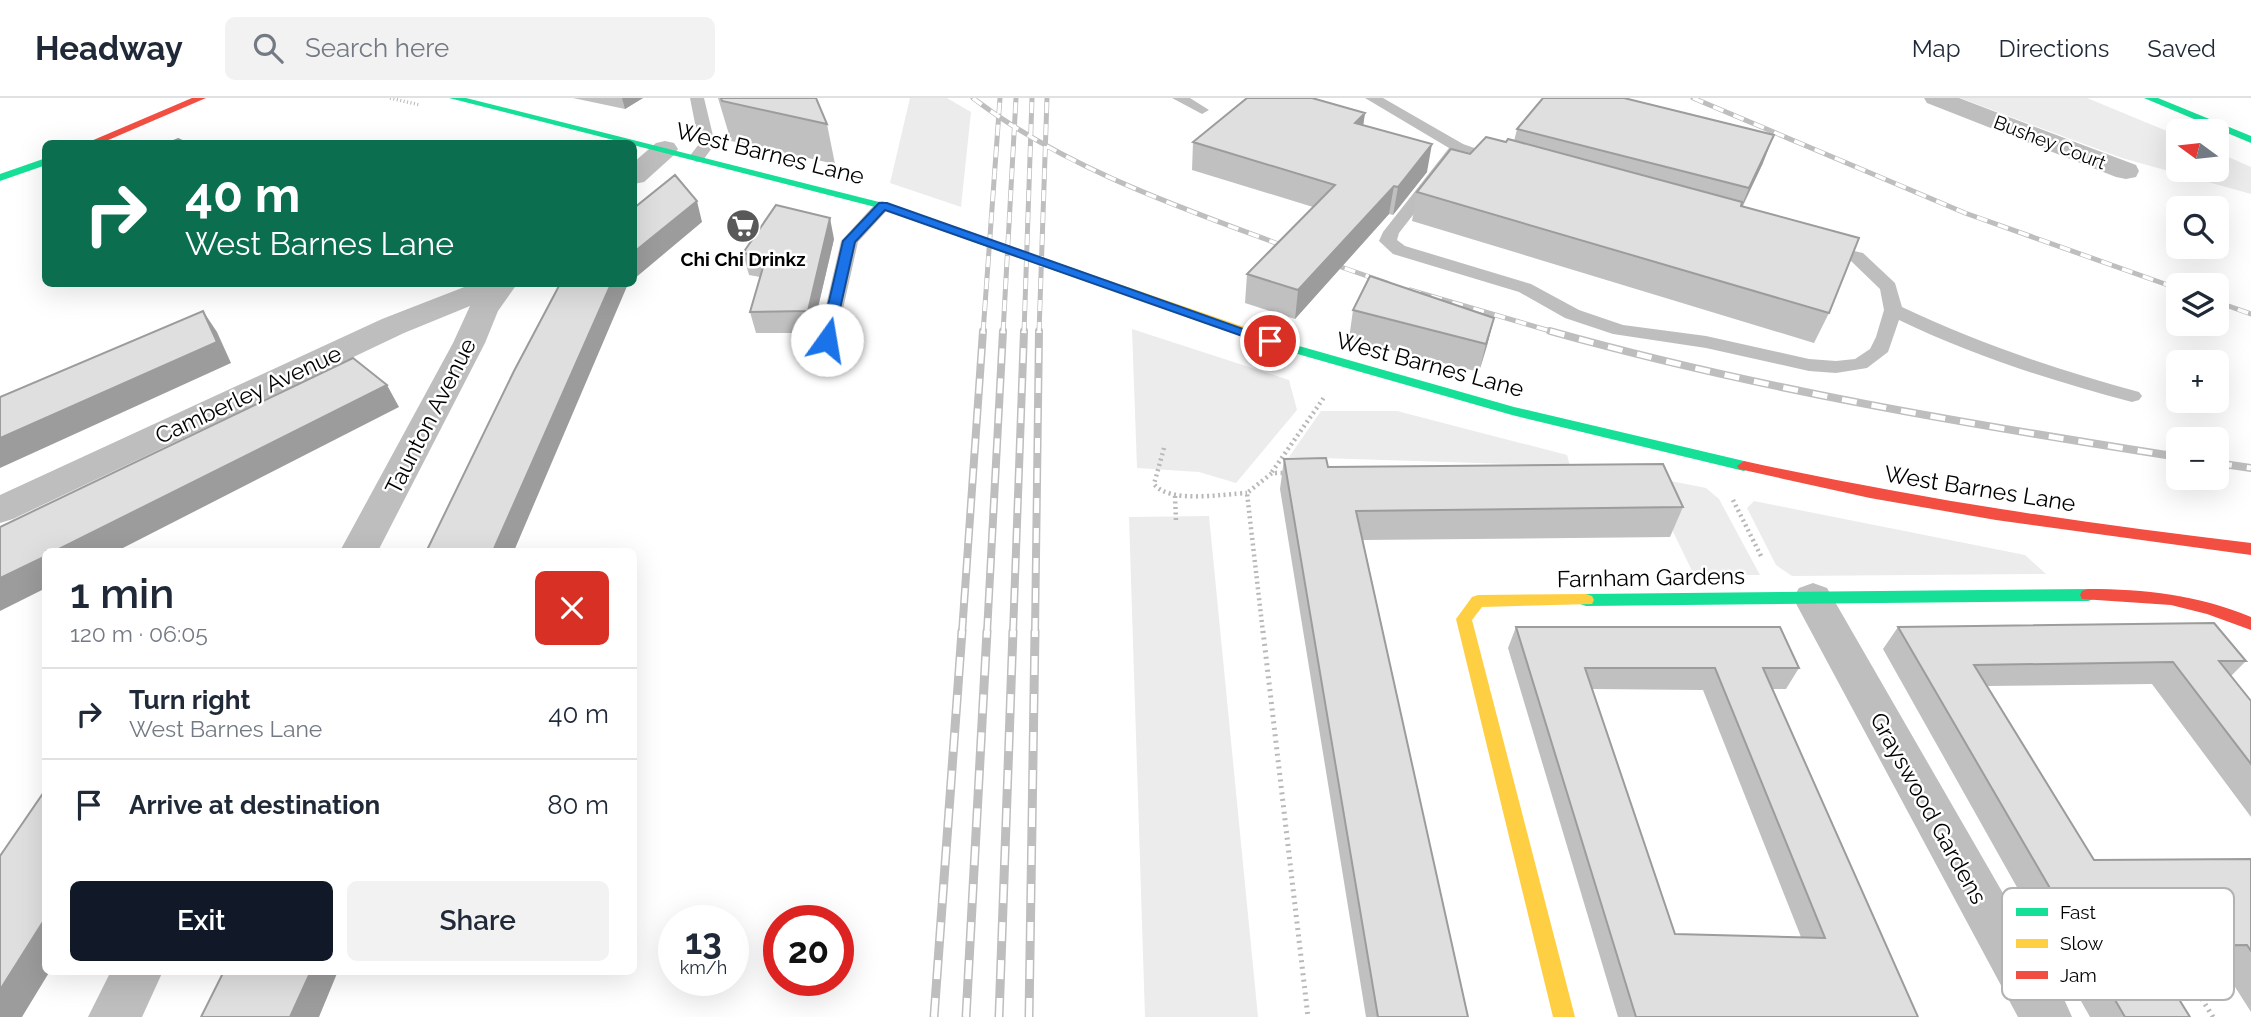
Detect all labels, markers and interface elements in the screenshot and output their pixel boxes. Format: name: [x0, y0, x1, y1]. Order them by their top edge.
search box: [225, 17, 715, 80]
text: Headway: [35, 29, 183, 68]
icon: search: [249, 29, 287, 67]
text: Search here: [305, 33, 449, 63]
text: Map: [1912, 34, 1961, 63]
text: Directions: [1999, 34, 2109, 63]
text: Saved: [2147, 34, 2216, 63]
street label: Bushey Court: [1991, 111, 2110, 174]
street label: West Barnes Lane: [673, 117, 867, 189]
north arrow: [2166, 119, 2230, 182]
map controls: [2166, 119, 2229, 490]
text: 40 m: [185, 166, 300, 223]
icon: right: [70, 168, 161, 259]
button: search: [2166, 196, 2229, 259]
supermarket icon: Chi Chi Drinkz: [724, 207, 762, 245]
text: West Barnes Lane: [185, 225, 454, 262]
place label: Chi Chi Drinkz: [680, 248, 806, 270]
button: layers: [2166, 273, 2229, 336]
position arrow: [790, 303, 864, 377]
pin: [1240, 311, 1300, 371]
icon: arrive: [1251, 322, 1289, 360]
street label: West Barnes Lane: [1333, 326, 1527, 402]
street label: Taunton Avenue: [379, 333, 481, 499]
street label: Camberley Avenue: [151, 339, 345, 449]
button: +: [2166, 350, 2229, 413]
button: −: [2166, 427, 2229, 490]
street label: West Barnes Lane: [1882, 460, 2078, 516]
street label: Farnham Gardens: [1557, 562, 1745, 592]
text: 1 min: [70, 569, 174, 618]
button: close: [535, 571, 609, 645]
text: 120 m · 06:05: [70, 620, 208, 647]
text: Turn right: [129, 685, 250, 715]
icon: right: [70, 695, 108, 733]
text: 40 m: [548, 699, 609, 729]
street label: Grayswood Gardens: [1865, 708, 1993, 908]
text: West Barnes Lane: [129, 715, 322, 742]
icon: arrive: [70, 786, 108, 824]
text: Arrive at destination: [129, 790, 380, 820]
text: 80 m: [547, 790, 609, 820]
button: Exit: [70, 881, 333, 961]
button: Share: [347, 881, 609, 961]
legend: [2002, 888, 2234, 1000]
text: Fast: [2060, 901, 2096, 923]
speed limit sign: 20: [763, 905, 854, 996]
text: 13: [685, 921, 722, 962]
text: Slow: [2060, 932, 2104, 954]
text: km/h: [680, 957, 727, 978]
text: Jam: [2060, 964, 2097, 986]

